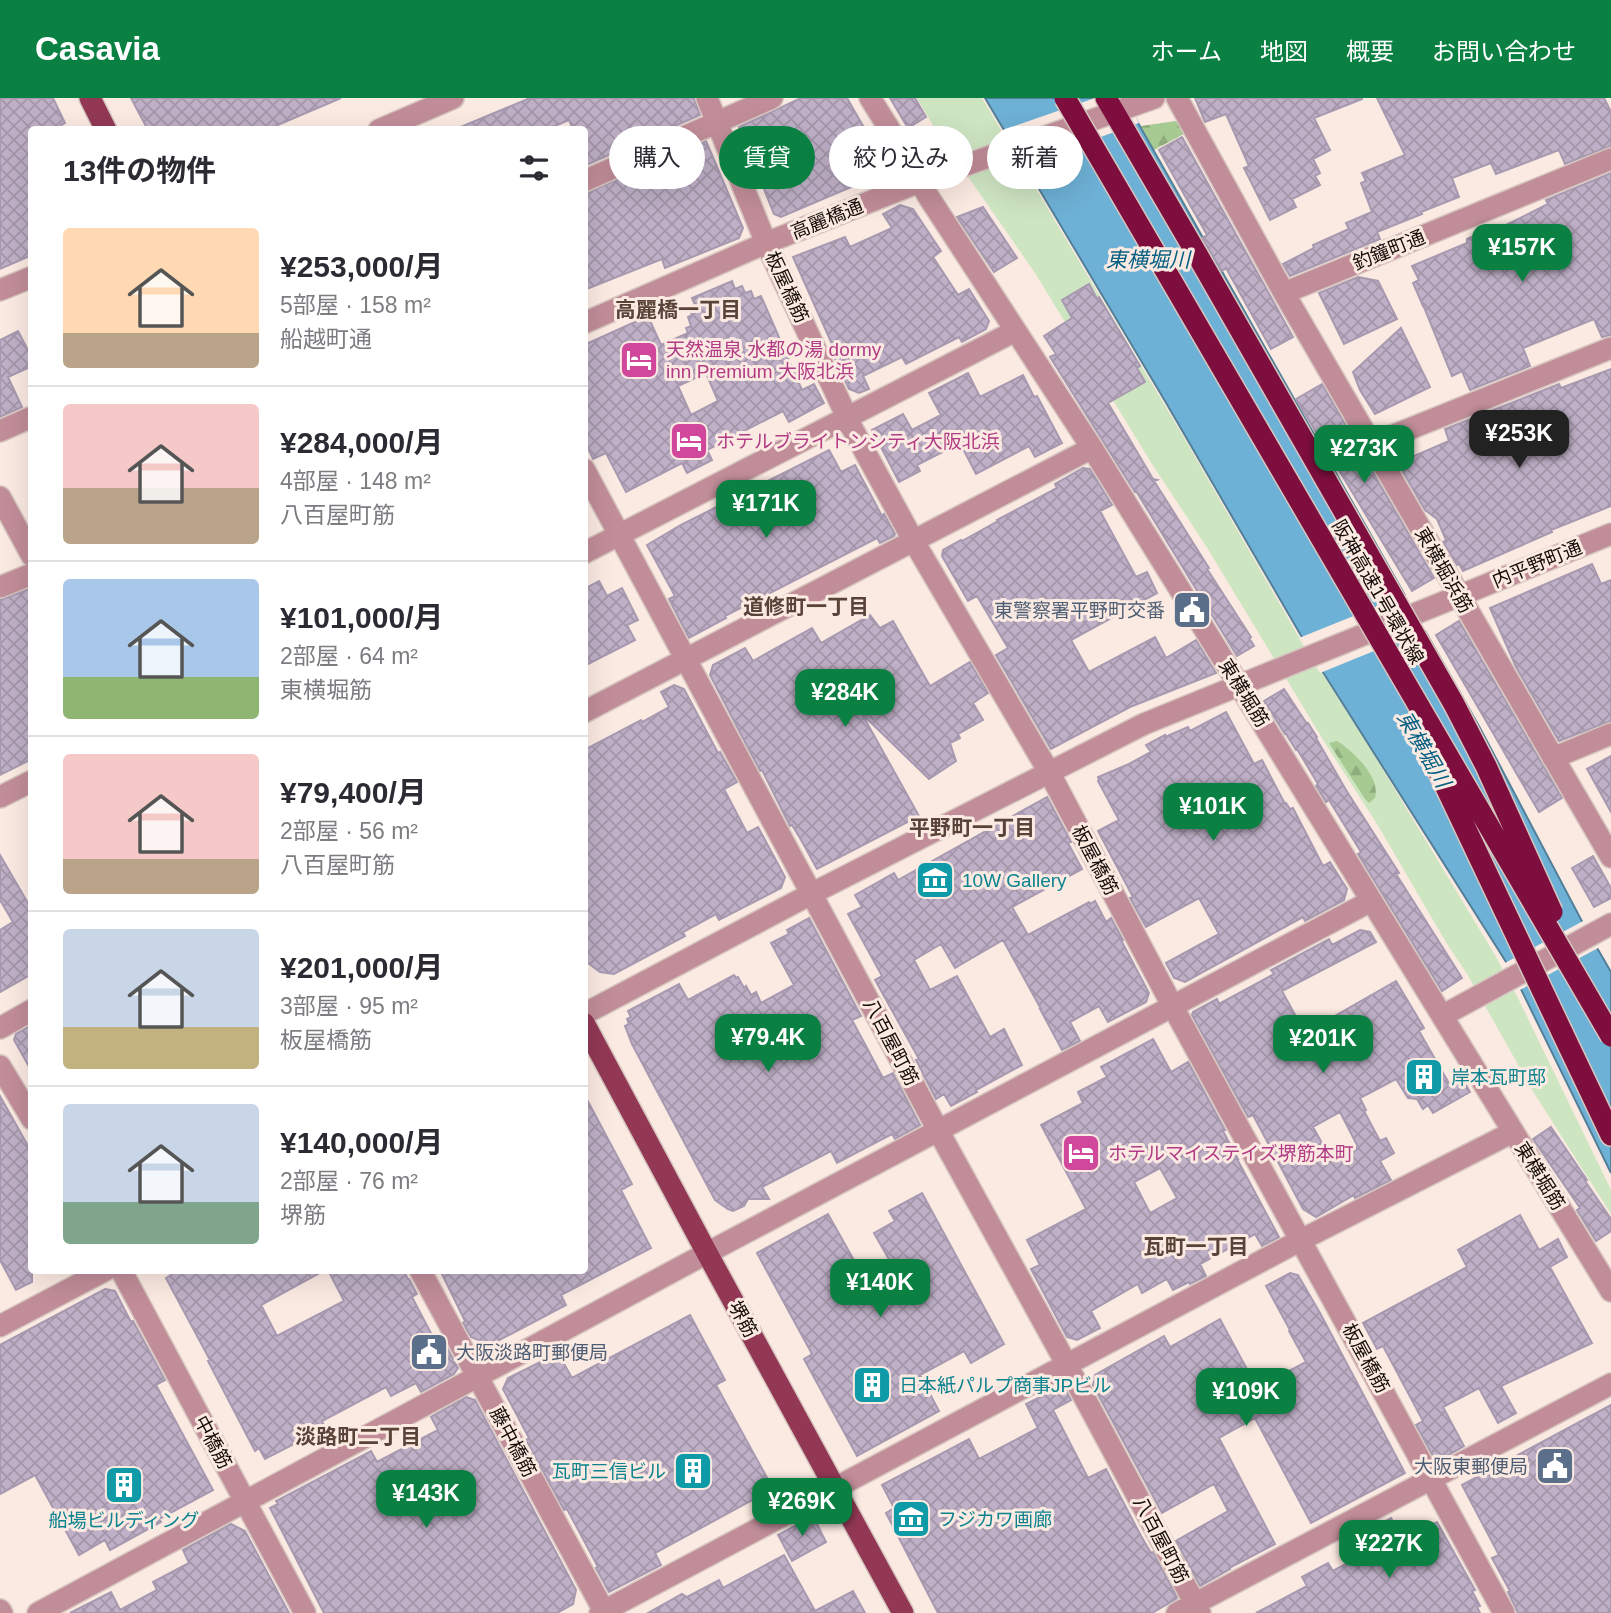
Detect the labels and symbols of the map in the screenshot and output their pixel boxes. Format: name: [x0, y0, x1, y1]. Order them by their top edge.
street label: 高麗橋通: [788, 195, 866, 243]
pin: ¥157K: [1473, 225, 1571, 284]
street label: 釣鐘町通: [1350, 226, 1428, 274]
street label: 板屋橋筋: [761, 248, 813, 326]
water label: 東横堀川: [1106, 248, 1192, 271]
district label: 高麗橋一丁目: [615, 298, 741, 321]
hotel icon: 天然温泉 水都の湯 dormy inn Premium 大阪北浜: [618, 339, 660, 381]
place label: 天然温泉 水都の湯 dormy inn Premium 大阪北浜: [666, 339, 882, 382]
pin: ¥253K: [1470, 410, 1568, 470]
hotel icon: ホテルブライトンシティ大阪北浜: [668, 420, 710, 462]
pin: ¥273K: [1315, 426, 1413, 485]
place label: ホテルブライトンシティ大阪北浜: [716, 431, 1000, 452]
pin: ¥171K: [717, 480, 815, 540]
street label: 阪神高速1号環状線: [1328, 516, 1428, 668]
street label: 東横堀浜筋: [1411, 524, 1477, 616]
street label: 内平野町通: [1489, 536, 1585, 592]
public building icon: 東警察署平野町交番: [1171, 589, 1213, 631]
district label: 道修町一丁目: [743, 595, 869, 618]
place label: 東警察署平野町交番: [994, 600, 1165, 621]
street label: 東横堀筋: [1215, 655, 1273, 731]
pin: ¥284K: [796, 670, 894, 729]
water label: 東横堀川: [1393, 707, 1456, 793]
pin: ¥101K: [1164, 784, 1262, 843]
district label: 平野町一丁目: [909, 816, 1035, 839]
street label: 板屋橋筋: [1068, 822, 1122, 898]
museum icon: 10W Gallery: [914, 859, 956, 901]
place label: 10W Gallery: [962, 870, 1067, 891]
street label: 八百屋町筋: [859, 995, 923, 1089]
pin: ¥79.4K: [711, 1014, 825, 1074]
pin: ¥201K: [1274, 1016, 1372, 1075]
building icon: 岸本瓦町邸: [1403, 1056, 1445, 1098]
place label: 岸本瓦町邸: [1451, 1067, 1546, 1088]
hotel icon: ホテルマイステイズ堺筋本町: [1060, 1132, 1102, 1174]
street label: 東横堀筋: [1511, 1138, 1569, 1214]
place label: ホテルマイステイズ堺筋本町: [1108, 1143, 1354, 1164]
district label: 瓦町一丁目: [1144, 1235, 1249, 1258]
pin: ¥140K: [831, 1260, 929, 1319]
street label: 堺筋: [725, 1297, 761, 1341]
street label: 板屋橋筋: [1338, 1320, 1394, 1396]
public building icon: 大阪淡路町郵便局: [408, 1331, 450, 1373]
place label: 大阪淡路町郵便局: [456, 1342, 608, 1363]
building icon: 日本紙パルプ商事JPビル: [851, 1364, 893, 1406]
pin: ¥109K: [1197, 1368, 1295, 1428]
place label: 日本紙パルプ商事JPビル: [899, 1375, 1111, 1396]
street label: 藤中橋筋: [486, 1404, 540, 1480]
street label: 中橋筋: [190, 1412, 236, 1472]
district label: 淡路町二丁目: [295, 1425, 421, 1448]
public building icon: 大阪東郵便局: [1534, 1445, 1576, 1487]
building icon: 瓦町三信ビル: [672, 1450, 714, 1492]
place label: 大阪東郵便局: [1414, 1456, 1528, 1477]
place label: 瓦町三信ビル: [552, 1461, 666, 1482]
building icon: 船場ビルディング: [103, 1464, 145, 1506]
pin: ¥143K: [377, 1470, 475, 1530]
pin: ¥269K: [753, 1478, 851, 1538]
street label: 八百屋町筋: [1129, 1493, 1193, 1587]
museum icon: フジカワ画廊: [890, 1498, 932, 1540]
place label: フジカワ画廊: [938, 1509, 1052, 1530]
place label: 船場ビルディング: [49, 1510, 199, 1531]
pin: ¥227K: [1340, 1520, 1438, 1580]

